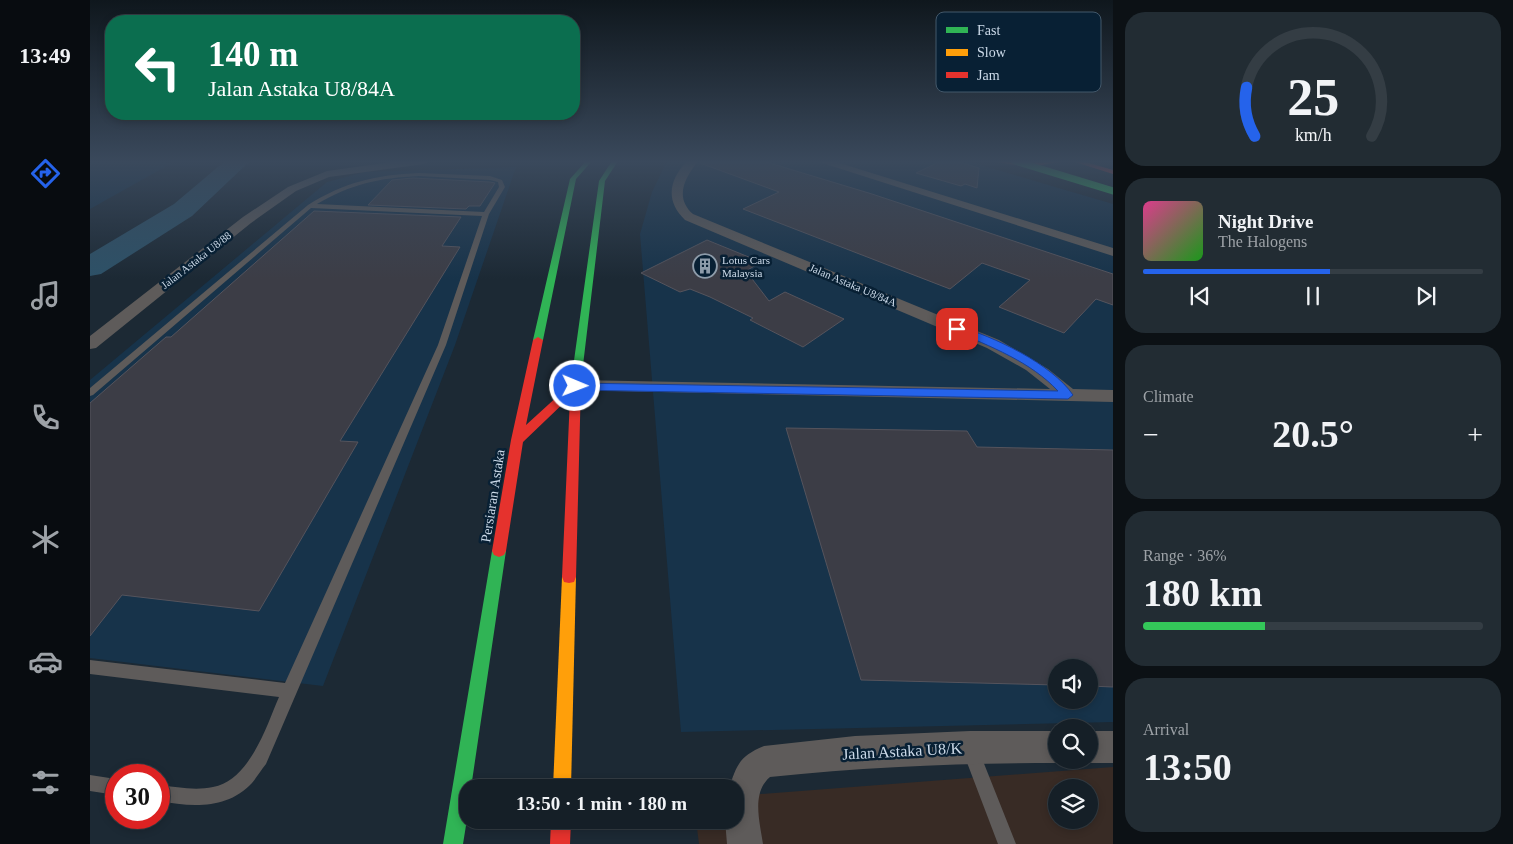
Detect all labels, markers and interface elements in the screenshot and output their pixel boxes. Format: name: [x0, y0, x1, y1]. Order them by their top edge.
legend: [936, 12, 1101, 92]
text: Fast: [977, 23, 1000, 38]
icon: left: [125, 35, 190, 100]
text: 140 m: [208, 35, 298, 74]
text: 13:49: [19, 43, 71, 68]
text: Slow: [977, 45, 1007, 60]
text: Jam: [977, 68, 1000, 83]
text: 25: [1287, 69, 1339, 126]
text: Jalan Astaka U8/84A: [208, 76, 395, 101]
text: km/h: [1295, 125, 1331, 145]
icon: directions: [28, 156, 63, 191]
text: Night Drive: [1218, 211, 1314, 232]
street label: Jalan Astaka U8/88: [159, 229, 234, 291]
text: The Halogens: [1218, 233, 1307, 250]
building icon: Lotus Cars Malaysia: [692, 253, 718, 279]
place label: Lotus Cars Malaysia: [722, 254, 770, 279]
street label: Jalan Astaka U8/84A: [808, 261, 898, 309]
icon: music: [28, 278, 63, 313]
icon: previous: [1186, 282, 1214, 310]
icon: pause: [1299, 282, 1327, 310]
icon: next: [1412, 282, 1440, 310]
pin: [936, 308, 978, 350]
icon: arrive: [943, 315, 971, 343]
position arrow: [548, 359, 600, 411]
text: Climate: [1143, 388, 1194, 405]
icon: phone: [28, 400, 63, 435]
text: 20.5°: [1272, 413, 1354, 455]
text: −: [1143, 419, 1159, 450]
text: +: [1467, 419, 1483, 450]
street label: Persiaran Astaka: [478, 448, 508, 543]
icon: climate: [28, 522, 63, 557]
text: Range · 36%: [1143, 547, 1227, 564]
text: 180 km: [1143, 572, 1262, 614]
icon: car: [28, 644, 63, 679]
map controls: [1048, 659, 1098, 829]
button: sound: [1048, 659, 1098, 709]
button: search: [1048, 719, 1098, 769]
text: Arrival: [1143, 721, 1189, 738]
street label: Jalan Astaka U8/K: [842, 739, 963, 763]
text: 13:50: [1143, 746, 1232, 788]
speed limit sign: 30: [105, 764, 170, 829]
icon: filters: [28, 765, 63, 800]
button: layers: [1048, 779, 1098, 829]
text: 13:50 · 1 min · 180 m: [516, 793, 687, 814]

